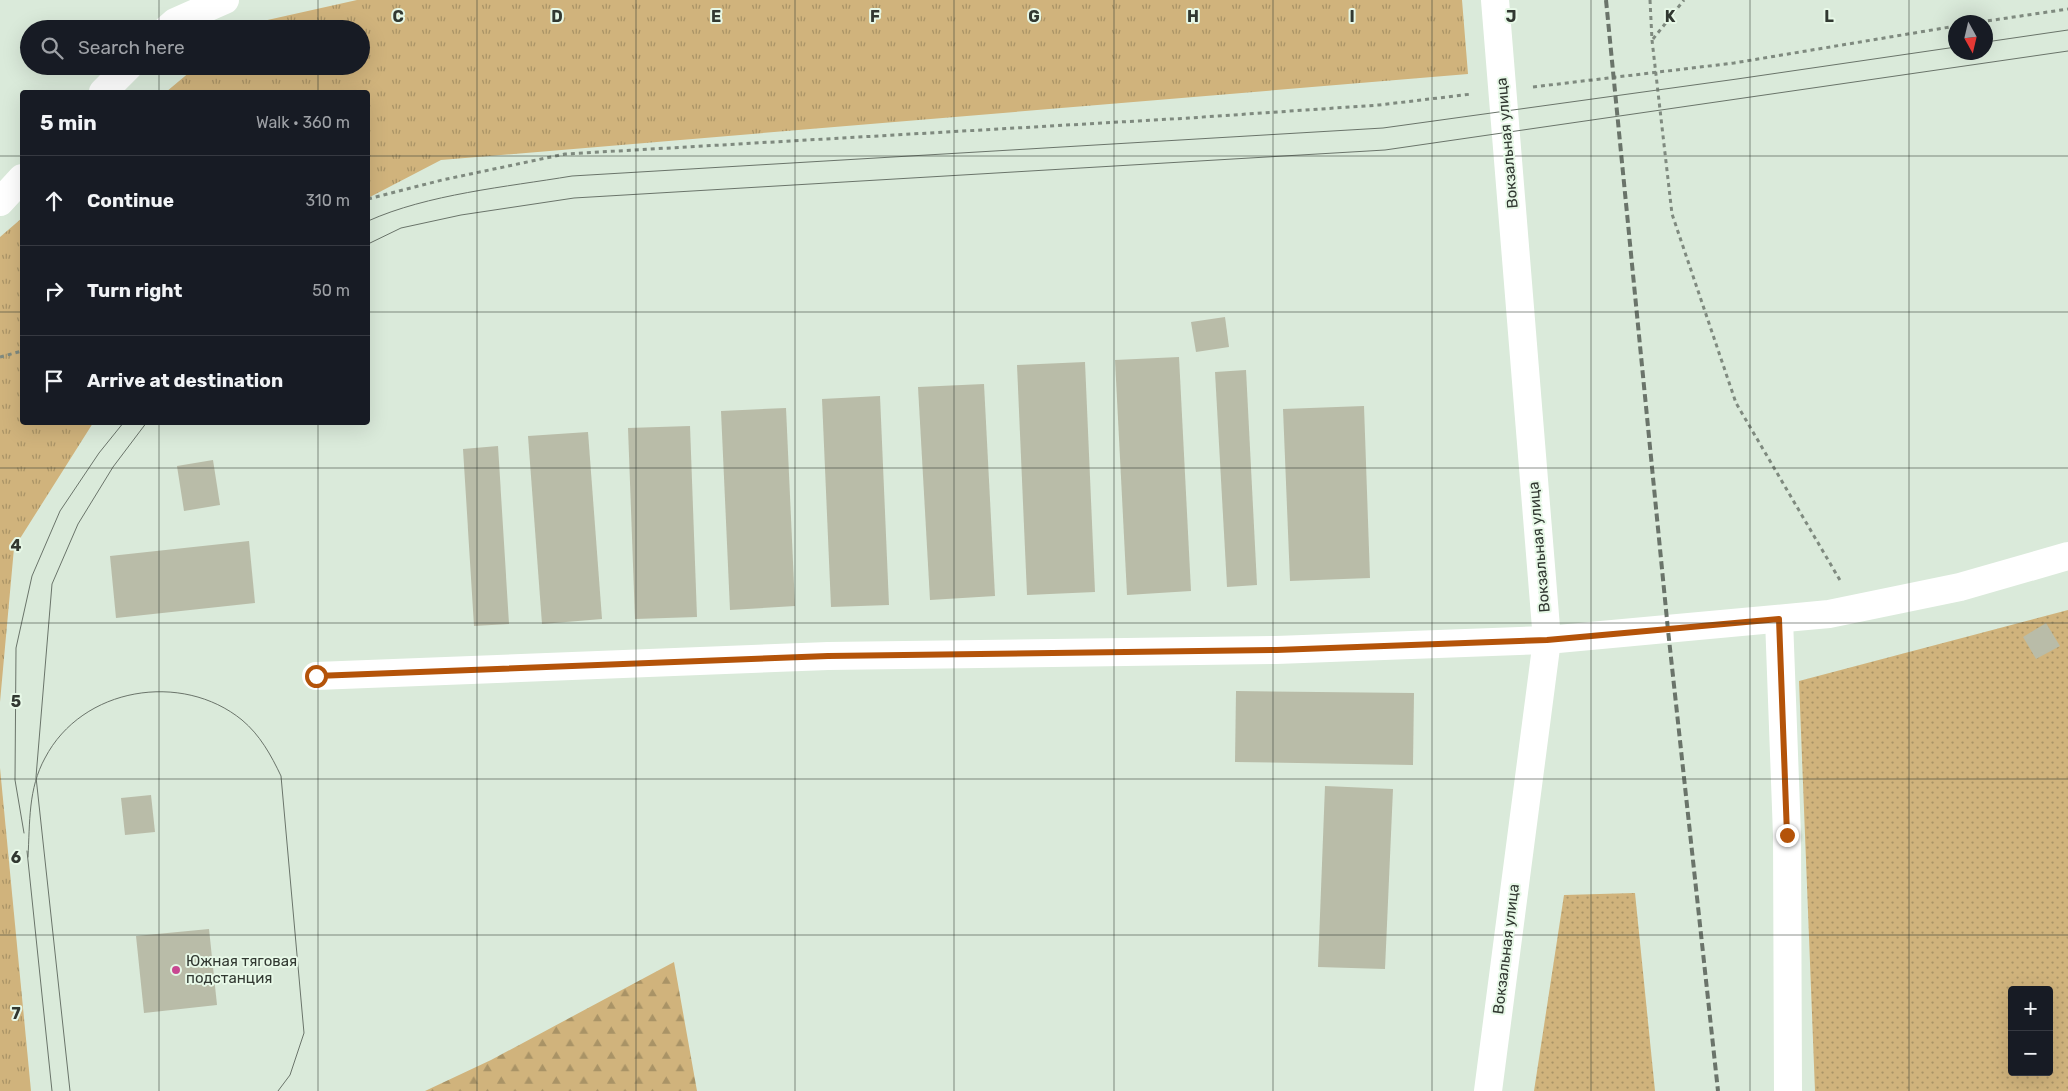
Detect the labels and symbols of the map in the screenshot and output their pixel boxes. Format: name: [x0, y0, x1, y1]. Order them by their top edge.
text: C: [392, 7, 404, 26]
text: D: [551, 7, 563, 26]
text: E: [711, 7, 721, 26]
text: F: [870, 7, 880, 26]
text: G: [1028, 7, 1040, 26]
text: H: [1187, 7, 1199, 26]
text: I: [1349, 7, 1355, 26]
text: J: [1506, 7, 1516, 26]
text: K: [1665, 7, 1676, 26]
text: L: [1824, 7, 1834, 26]
north arrow: [1948, 15, 1993, 60]
street label: Вокзальная улица: [1492, 77, 1522, 209]
street label: Вокзальная улица: [1524, 481, 1554, 613]
text: 4: [11, 536, 22, 555]
route start: [305, 665, 328, 688]
text: 5: [11, 692, 21, 711]
route end: [1776, 824, 1799, 847]
text: 6: [11, 848, 21, 867]
street label: Вокзальная улица: [1489, 883, 1523, 1015]
place label: Южная тяговая подстанция: [186, 952, 297, 987]
marker: Южная тяговая подстанция: [170, 964, 182, 976]
text: 7: [11, 1004, 21, 1023]

